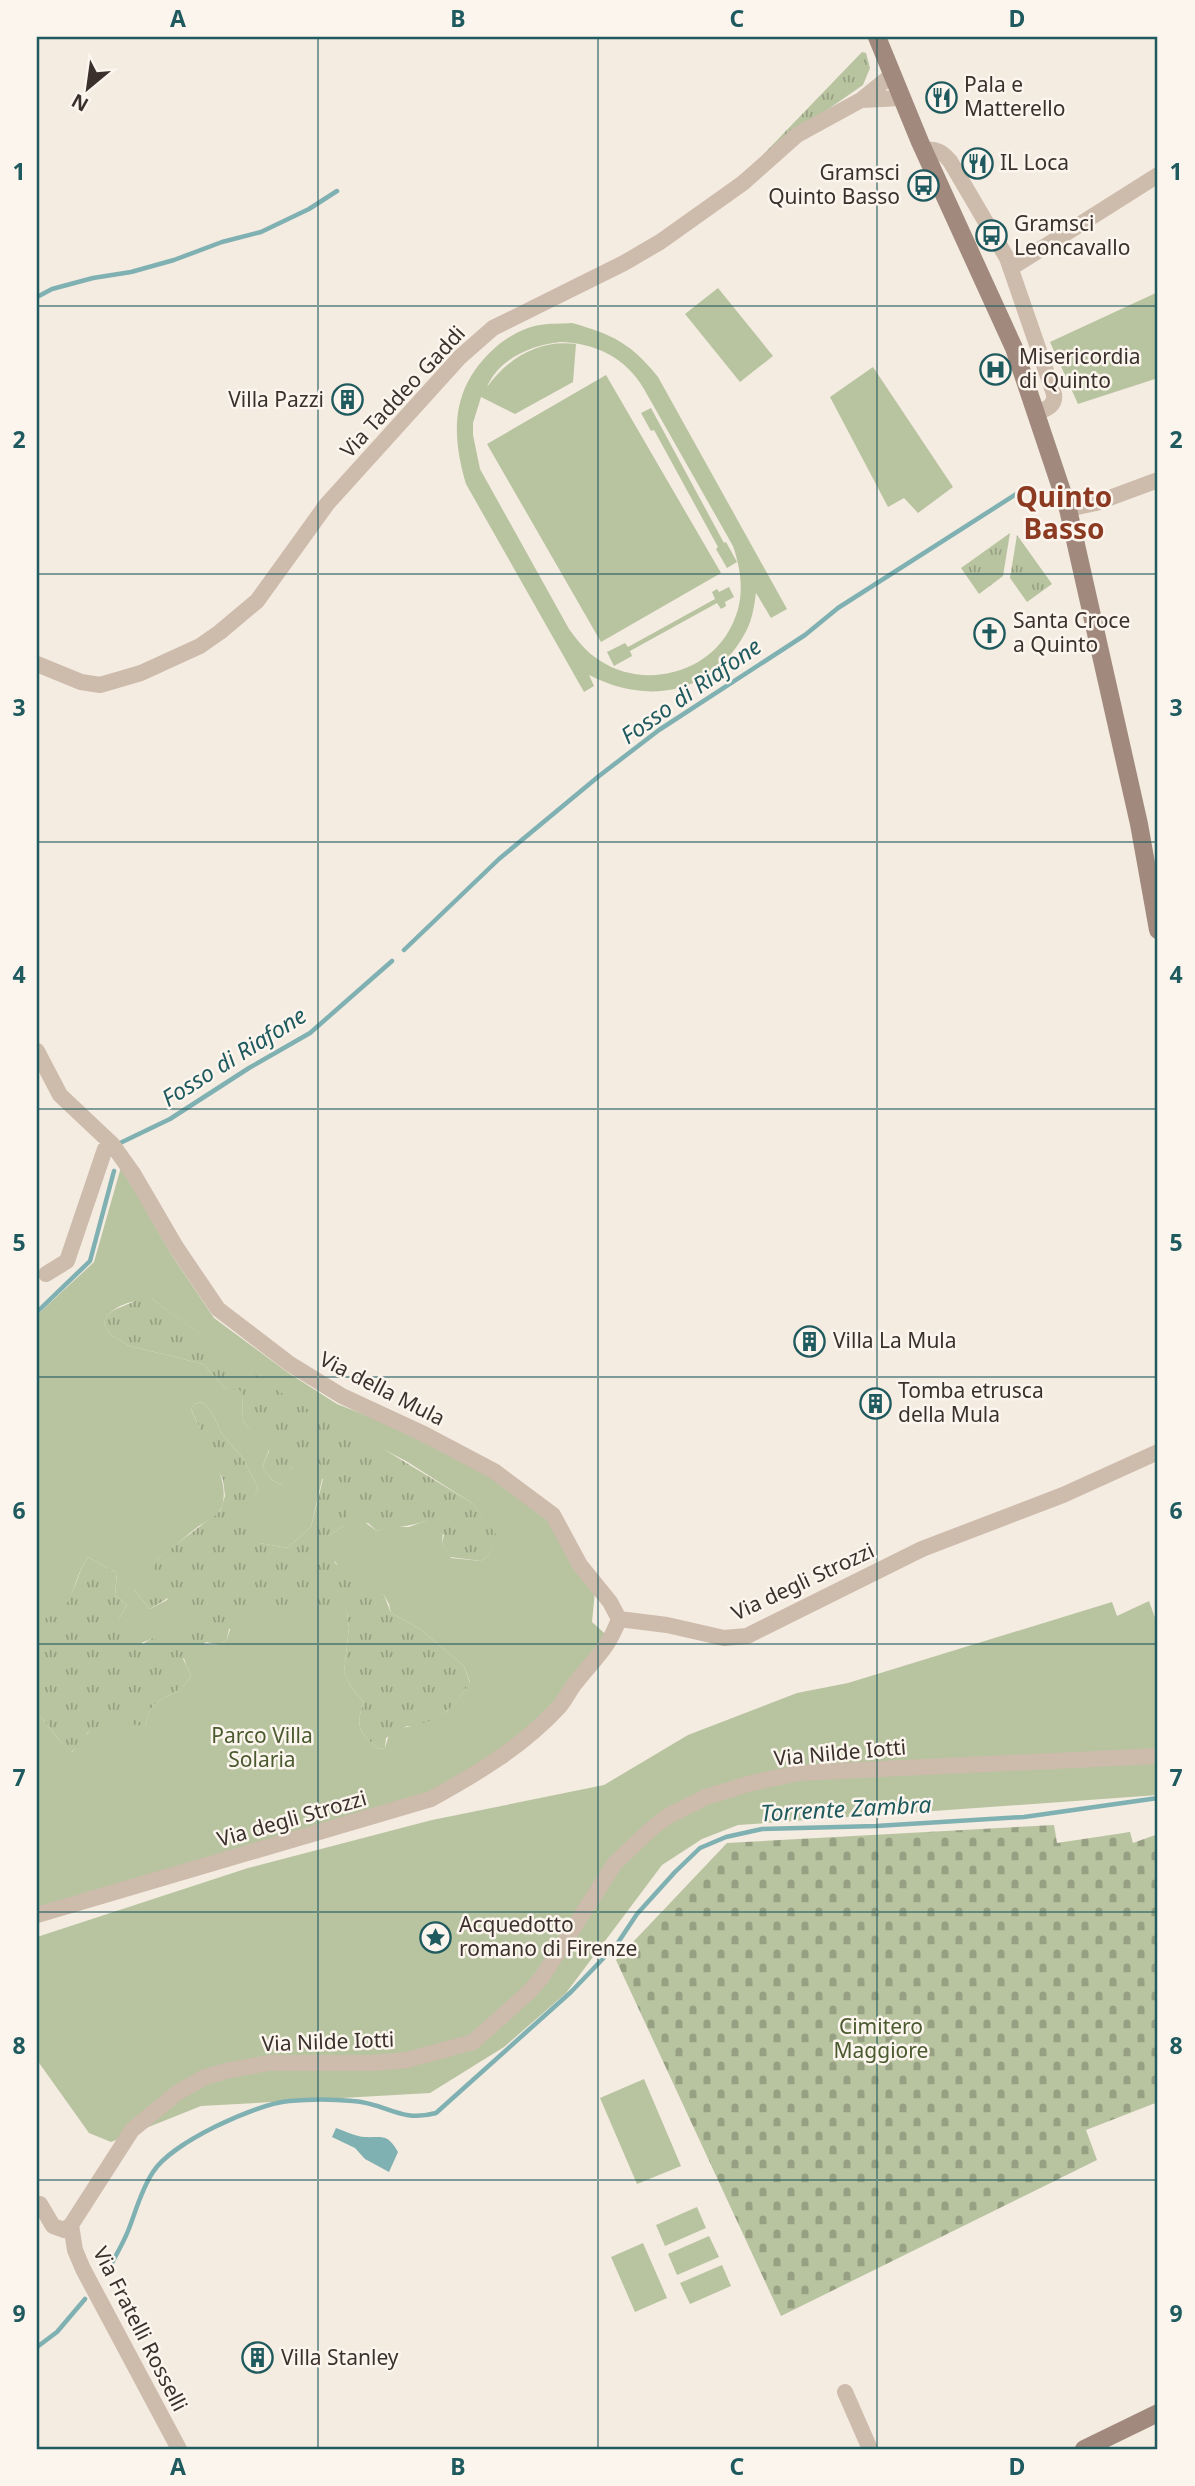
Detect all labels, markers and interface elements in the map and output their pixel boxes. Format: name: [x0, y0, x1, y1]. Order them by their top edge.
text: A: [170, 2, 186, 34]
text: B: [450, 2, 466, 34]
text: C: [730, 2, 745, 34]
text: D: [1009, 2, 1025, 34]
north arrow: [52, 52, 122, 122]
place label: Pala e Matterello: [964, 70, 1065, 122]
restaurant icon: Pala e Matterello: [924, 80, 958, 114]
text: N: [67, 88, 93, 118]
restaurant icon: IL Loca: [960, 146, 994, 180]
place label: IL Loca: [1000, 148, 1069, 176]
text: 1: [12, 155, 26, 187]
text: 1: [1169, 155, 1183, 187]
place label: Gramsci Quinto Basso: [768, 158, 900, 210]
bus stop icon: Gramsci Quinto Basso: [906, 168, 940, 202]
place label: Gramsci Leoncavallo: [1014, 209, 1130, 261]
bus stop icon: Gramsci Leoncavallo: [974, 219, 1008, 253]
street label: Via Taddeo Gaddi: [334, 319, 471, 463]
place label: Misericordia di Quinto: [1019, 342, 1141, 394]
hospital icon: Misericordia di Quinto: [979, 352, 1013, 386]
building icon: Villa Pazzi: [330, 383, 364, 417]
place label: Villa Pazzi: [228, 385, 324, 413]
text: 2: [12, 423, 26, 455]
text: 2: [1169, 423, 1183, 455]
district label: Quinto Basso: [1016, 477, 1112, 547]
place label: Santa Croce a Quinto: [1013, 606, 1130, 658]
church icon: Santa Croce a Quinto: [973, 616, 1007, 650]
water label: Fosso di Riafone: [614, 630, 767, 751]
text: 3: [12, 691, 26, 723]
text: 3: [1169, 691, 1183, 723]
text: 4: [12, 958, 26, 990]
text: 4: [1169, 958, 1183, 990]
water label: Fosso di Riafone: [155, 999, 312, 1113]
text: 5: [12, 1226, 26, 1258]
text: 5: [1169, 1226, 1183, 1258]
building icon: Villa La Mula: [793, 1324, 827, 1358]
place label: Villa La Mula: [833, 1326, 957, 1354]
street label: Via della Mula: [315, 1344, 450, 1432]
place label: Tomba etrusca della Mula: [898, 1376, 1044, 1428]
building icon: Tomba etrusca della Mula: [858, 1386, 892, 1420]
text: 6: [12, 1494, 26, 1526]
text: 6: [1169, 1494, 1183, 1526]
street label: Via degli Strozzi: [727, 1536, 878, 1626]
park label: Parco Villa Solaria: [211, 1721, 313, 1773]
street label: Via Nilde Iotti: [773, 1732, 907, 1772]
text: 7: [12, 1761, 26, 1793]
text: 7: [1169, 1761, 1183, 1793]
street label: Via degli Strozzi: [214, 1783, 370, 1853]
water label: Torrente Zambra: [760, 1788, 932, 1828]
place label: Acquedotto romano di Firenze: [459, 1910, 637, 1962]
place icon: Acquedotto romano di Firenze: [419, 1920, 453, 1954]
park label: Cimitero Maggiore: [834, 2012, 928, 2064]
street label: Via Nilde Iotti: [261, 2025, 395, 2057]
text: 8: [12, 2029, 26, 2061]
text: 8: [1169, 2029, 1183, 2061]
street label: Via Fratelli Rosselli: [87, 2241, 195, 2416]
text: 9: [12, 2297, 26, 2329]
text: 9: [1169, 2297, 1183, 2329]
building icon: Villa Stanley: [241, 2341, 275, 2375]
place label: Villa Stanley: [281, 2343, 399, 2371]
text: A: [170, 2450, 186, 2482]
text: B: [450, 2450, 466, 2482]
text: C: [730, 2450, 745, 2482]
text: D: [1009, 2450, 1025, 2482]

